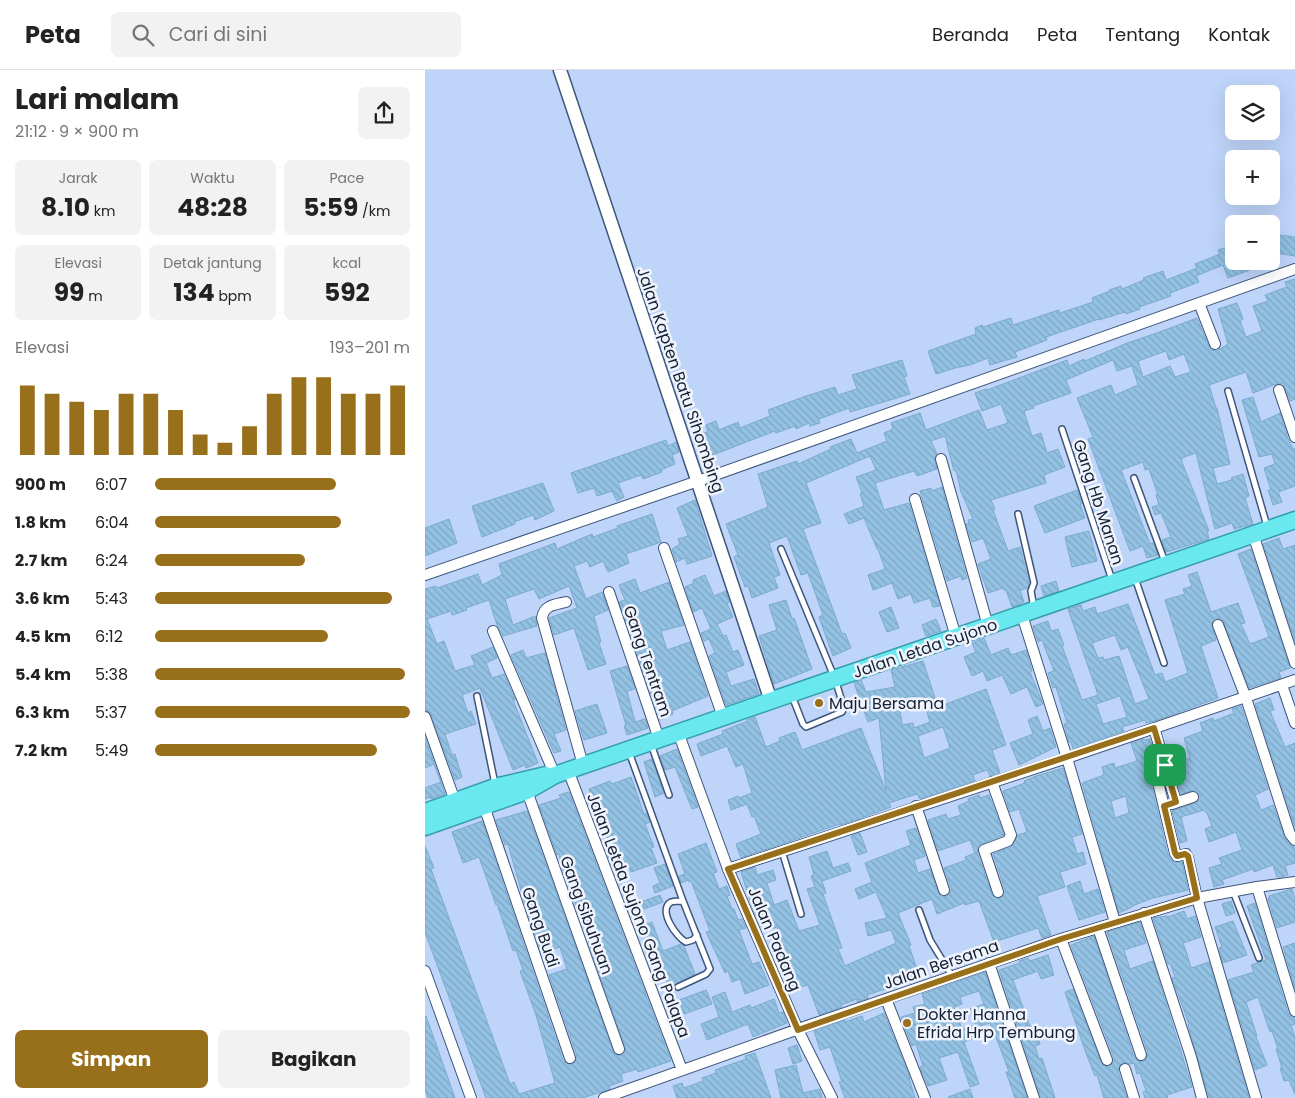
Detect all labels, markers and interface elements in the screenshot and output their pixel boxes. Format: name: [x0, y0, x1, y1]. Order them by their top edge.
search box: [111, 12, 461, 57]
text: Peta: [25, 18, 81, 51]
icon: search: [129, 21, 157, 49]
text: Cari di sini: [169, 21, 267, 48]
text: Beranda: [932, 22, 1009, 47]
text: Peta: [1037, 22, 1077, 47]
text: Tentang: [1105, 22, 1180, 47]
text: Kontak: [1208, 22, 1270, 47]
text: Lari malam: [15, 80, 179, 119]
map controls: [1225, 85, 1280, 270]
button: layers: [1225, 85, 1280, 140]
button: share: [358, 87, 410, 139]
text: 21:12 · 9 × 900 m: [15, 120, 139, 143]
button: +: [1225, 150, 1280, 205]
text: Jarak: [59, 168, 98, 188]
text: Waktu: [190, 168, 235, 188]
text: Pace: [329, 168, 364, 188]
text: 8.10: [41, 190, 90, 225]
text: 48:28: [177, 190, 248, 225]
text: 5:59: [303, 190, 358, 225]
text: km: [90, 201, 115, 221]
text: /km: [358, 201, 390, 221]
button: −: [1225, 215, 1280, 270]
text: Elevasi: [54, 253, 102, 273]
text: Detak jantung: [163, 253, 262, 273]
text: kcal: [333, 253, 361, 273]
street label: Jalan Kapten Batu Sihombing: [631, 264, 730, 496]
text: 99: [54, 275, 84, 310]
text: 134: [173, 275, 215, 310]
text: 592: [324, 275, 370, 310]
text: m: [84, 286, 103, 306]
text: bpm: [215, 286, 252, 306]
text: Elevasi: [15, 336, 69, 359]
text: 193–201 m: [329, 336, 410, 359]
street label: Gang Hb Manan: [1067, 436, 1130, 568]
text: 900 m: [15, 473, 66, 496]
text: 6:07: [95, 473, 127, 496]
text: 1.8 km: [15, 511, 66, 534]
text: 6:04: [95, 511, 129, 534]
text: 2.7 km: [15, 549, 67, 572]
text: 6:24: [95, 549, 128, 572]
text: 3.6 km: [15, 587, 70, 610]
text: 5:43: [95, 587, 128, 610]
street label: Gang Tentram: [618, 602, 677, 720]
street label: Jalan Letda Sujono: [850, 613, 1001, 684]
text: 4.5 km: [15, 625, 71, 648]
text: 6:12: [95, 625, 123, 648]
text: 5.4 km: [15, 663, 71, 686]
text: 5:38: [95, 663, 128, 686]
place label: Maju Bersama: [829, 692, 944, 715]
marker: Maju Bersama: [813, 697, 825, 709]
text: 6.3 km: [15, 701, 70, 724]
text: 5:37: [95, 701, 127, 724]
text: 7.2 km: [15, 739, 67, 762]
text: 5:49: [95, 739, 129, 762]
pin: [1144, 744, 1186, 786]
icon: arrive: [1151, 751, 1179, 779]
street label: Jalan Letda Sujono Gang Palapa: [581, 789, 696, 1041]
street label: Gang Sibuhuan: [554, 853, 619, 978]
street label: Jalan Padang: [742, 883, 807, 995]
street label: Gang Budi: [516, 884, 565, 970]
street label: Jalan Bersama: [880, 934, 1002, 995]
place label: Dokter Hanna Efrida Hrp Tembung: [917, 1003, 1076, 1044]
marker: Dokter Hanna Efrida Hrp Tembung: [901, 1017, 913, 1029]
button: Simpan: [15, 1030, 208, 1088]
button: Bagikan: [218, 1030, 410, 1088]

